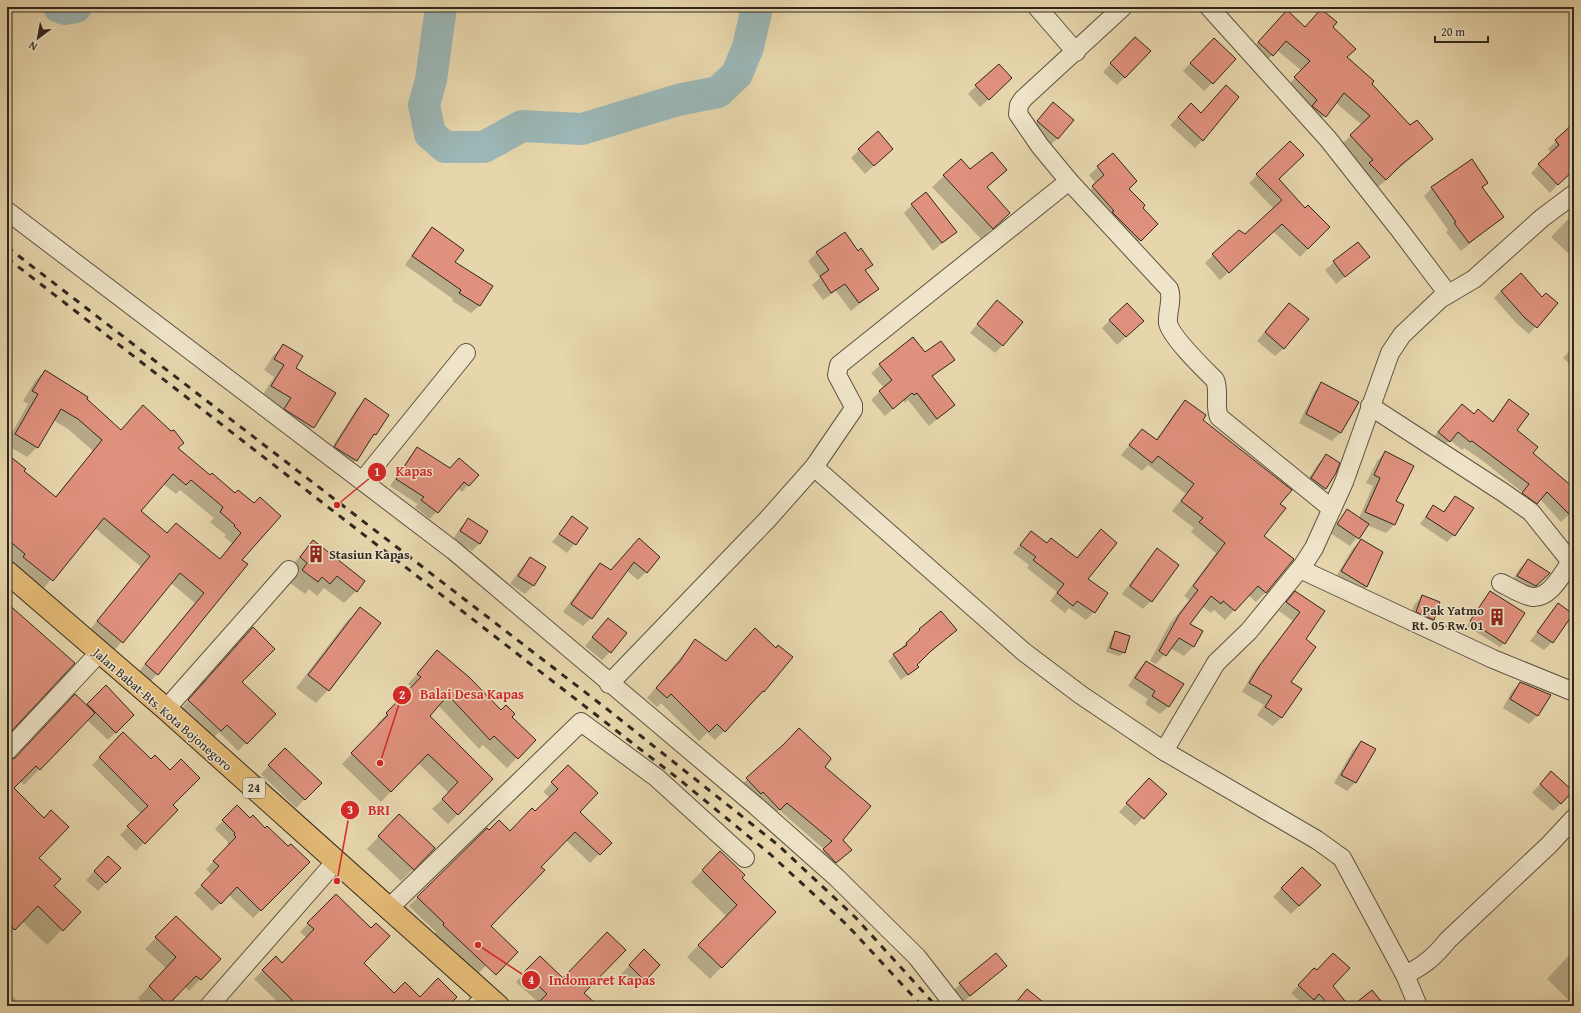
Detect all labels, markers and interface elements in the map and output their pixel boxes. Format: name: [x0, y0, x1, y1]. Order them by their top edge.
north arrow: [18, 18, 58, 58]
scale bar: [1435, 18, 1488, 44]
text: 20 m: [1441, 23, 1465, 40]
text: N: [25, 37, 40, 55]
callout: Kapas: [367, 459, 440, 485]
text: Kapas: [395, 461, 433, 481]
text: 1: [374, 463, 380, 480]
building icon: Stasiun Kapas: [306, 544, 326, 564]
place label: Stasiun Kapas: [329, 545, 410, 564]
place label: Pak Yatmo Rt. 05 Rw. 01: [1412, 601, 1484, 635]
building icon: Pak Yatmo Rt. 05 Rw. 01: [1487, 607, 1507, 627]
street label: Jalan Babat-Bts. Kota Bojonegoro: [87, 642, 237, 776]
callout: Balai Desa Kapas: [392, 682, 532, 708]
text: Balai Desa Kapas: [420, 684, 524, 704]
text: 2: [399, 686, 405, 703]
road number: 24: [243, 778, 265, 798]
callout: BRI: [340, 797, 398, 823]
text: BRI: [368, 800, 390, 820]
text: 3: [347, 801, 353, 818]
callout: Indomaret Kapas: [521, 967, 663, 993]
text: Indomaret Kapas: [549, 970, 655, 990]
text: 4: [528, 971, 534, 988]

